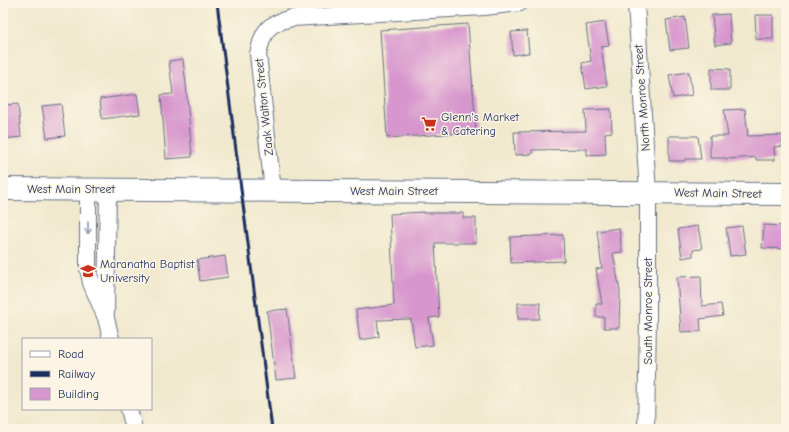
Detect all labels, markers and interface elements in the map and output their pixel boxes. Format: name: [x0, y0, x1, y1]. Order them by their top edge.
street label: North Monroe Street: [631, 44, 653, 152]
street label: Zaak Walton Street: [252, 57, 276, 156]
place label: Glenn's Market & Catering: [441, 110, 519, 138]
supermarket icon: Glenn's Market & Catering: [420, 115, 438, 133]
street label: West Main Street: [27, 182, 115, 196]
street label: West Main Street: [350, 184, 438, 198]
street label: West Main Street: [674, 185, 763, 201]
one-way arrow: [84, 221, 92, 234]
place label: Maranatha Baptist University: [100, 257, 195, 285]
street label: South Monroe Street: [641, 257, 655, 365]
school or university icon: Maranatha Baptist University: [79, 262, 97, 280]
legend: [22, 338, 152, 410]
text: Road: [58, 347, 84, 361]
text: Railway: [58, 367, 96, 381]
text: Building: [58, 387, 99, 401]

